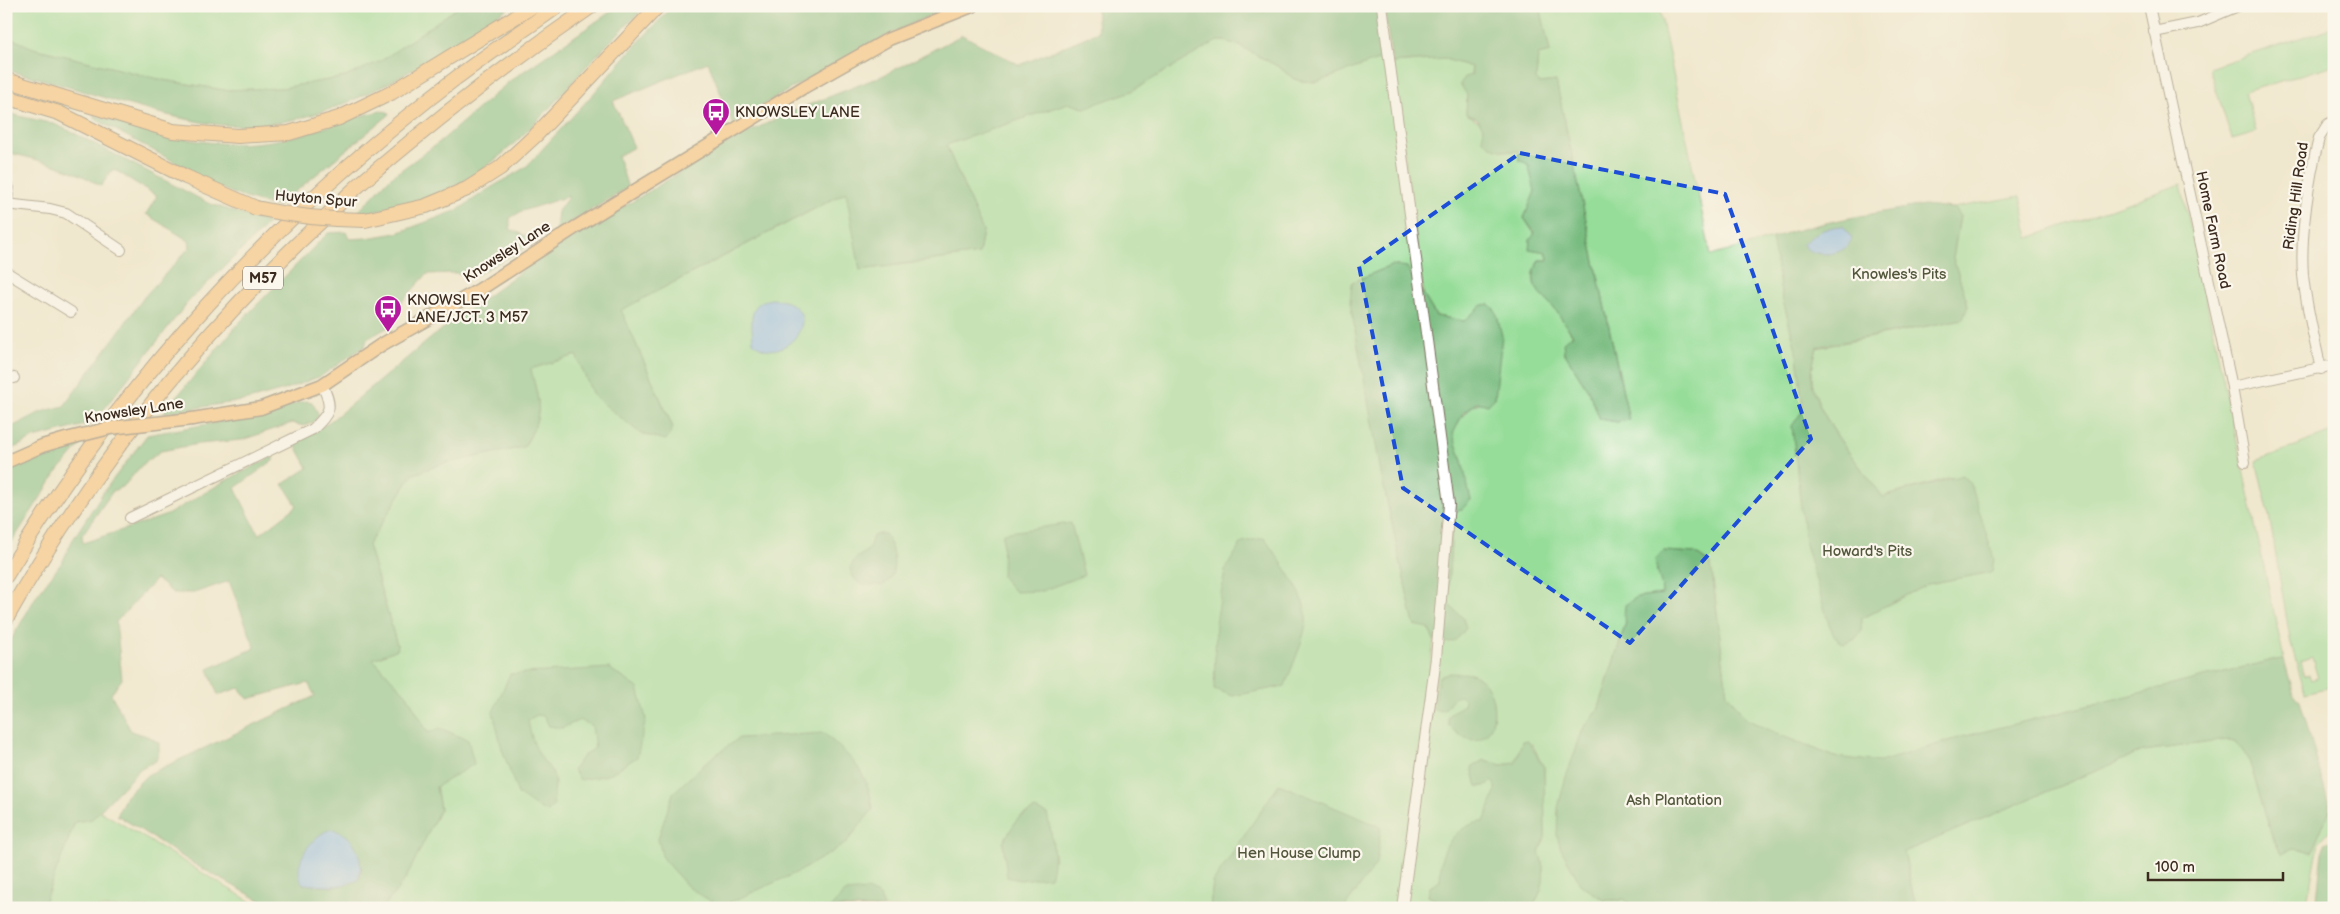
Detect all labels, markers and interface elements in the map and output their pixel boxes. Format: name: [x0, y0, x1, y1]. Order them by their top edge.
bus stop icon: KNOWSLEY LANE: [701, 97, 731, 136]
place label: KNOWSLEY LANE: [735, 103, 860, 122]
street label: Riding Hill Road: [2279, 141, 2313, 251]
street label: Home Farm Road: [2191, 169, 2235, 291]
street label: Huyton Spur: [274, 186, 358, 212]
street label: Knowsley Lane: [460, 217, 554, 287]
park label: Knowles's Pits: [1852, 265, 1947, 284]
road number: M57: [243, 266, 283, 290]
place label: KNOWSLEY LANE/JCT. 3 M57: [407, 291, 528, 327]
bus stop icon: KNOWSLEY LANE/JCT. 3 M57: [373, 294, 403, 333]
street label: Knowsley Lane: [83, 394, 185, 428]
park label: Howard's Pits: [1822, 542, 1913, 561]
park label: Ash Plantation: [1626, 791, 1722, 810]
park label: Hen House Clump: [1237, 844, 1361, 863]
scale bar: [2148, 849, 2282, 881]
text: 100 m: [2155, 858, 2195, 877]

